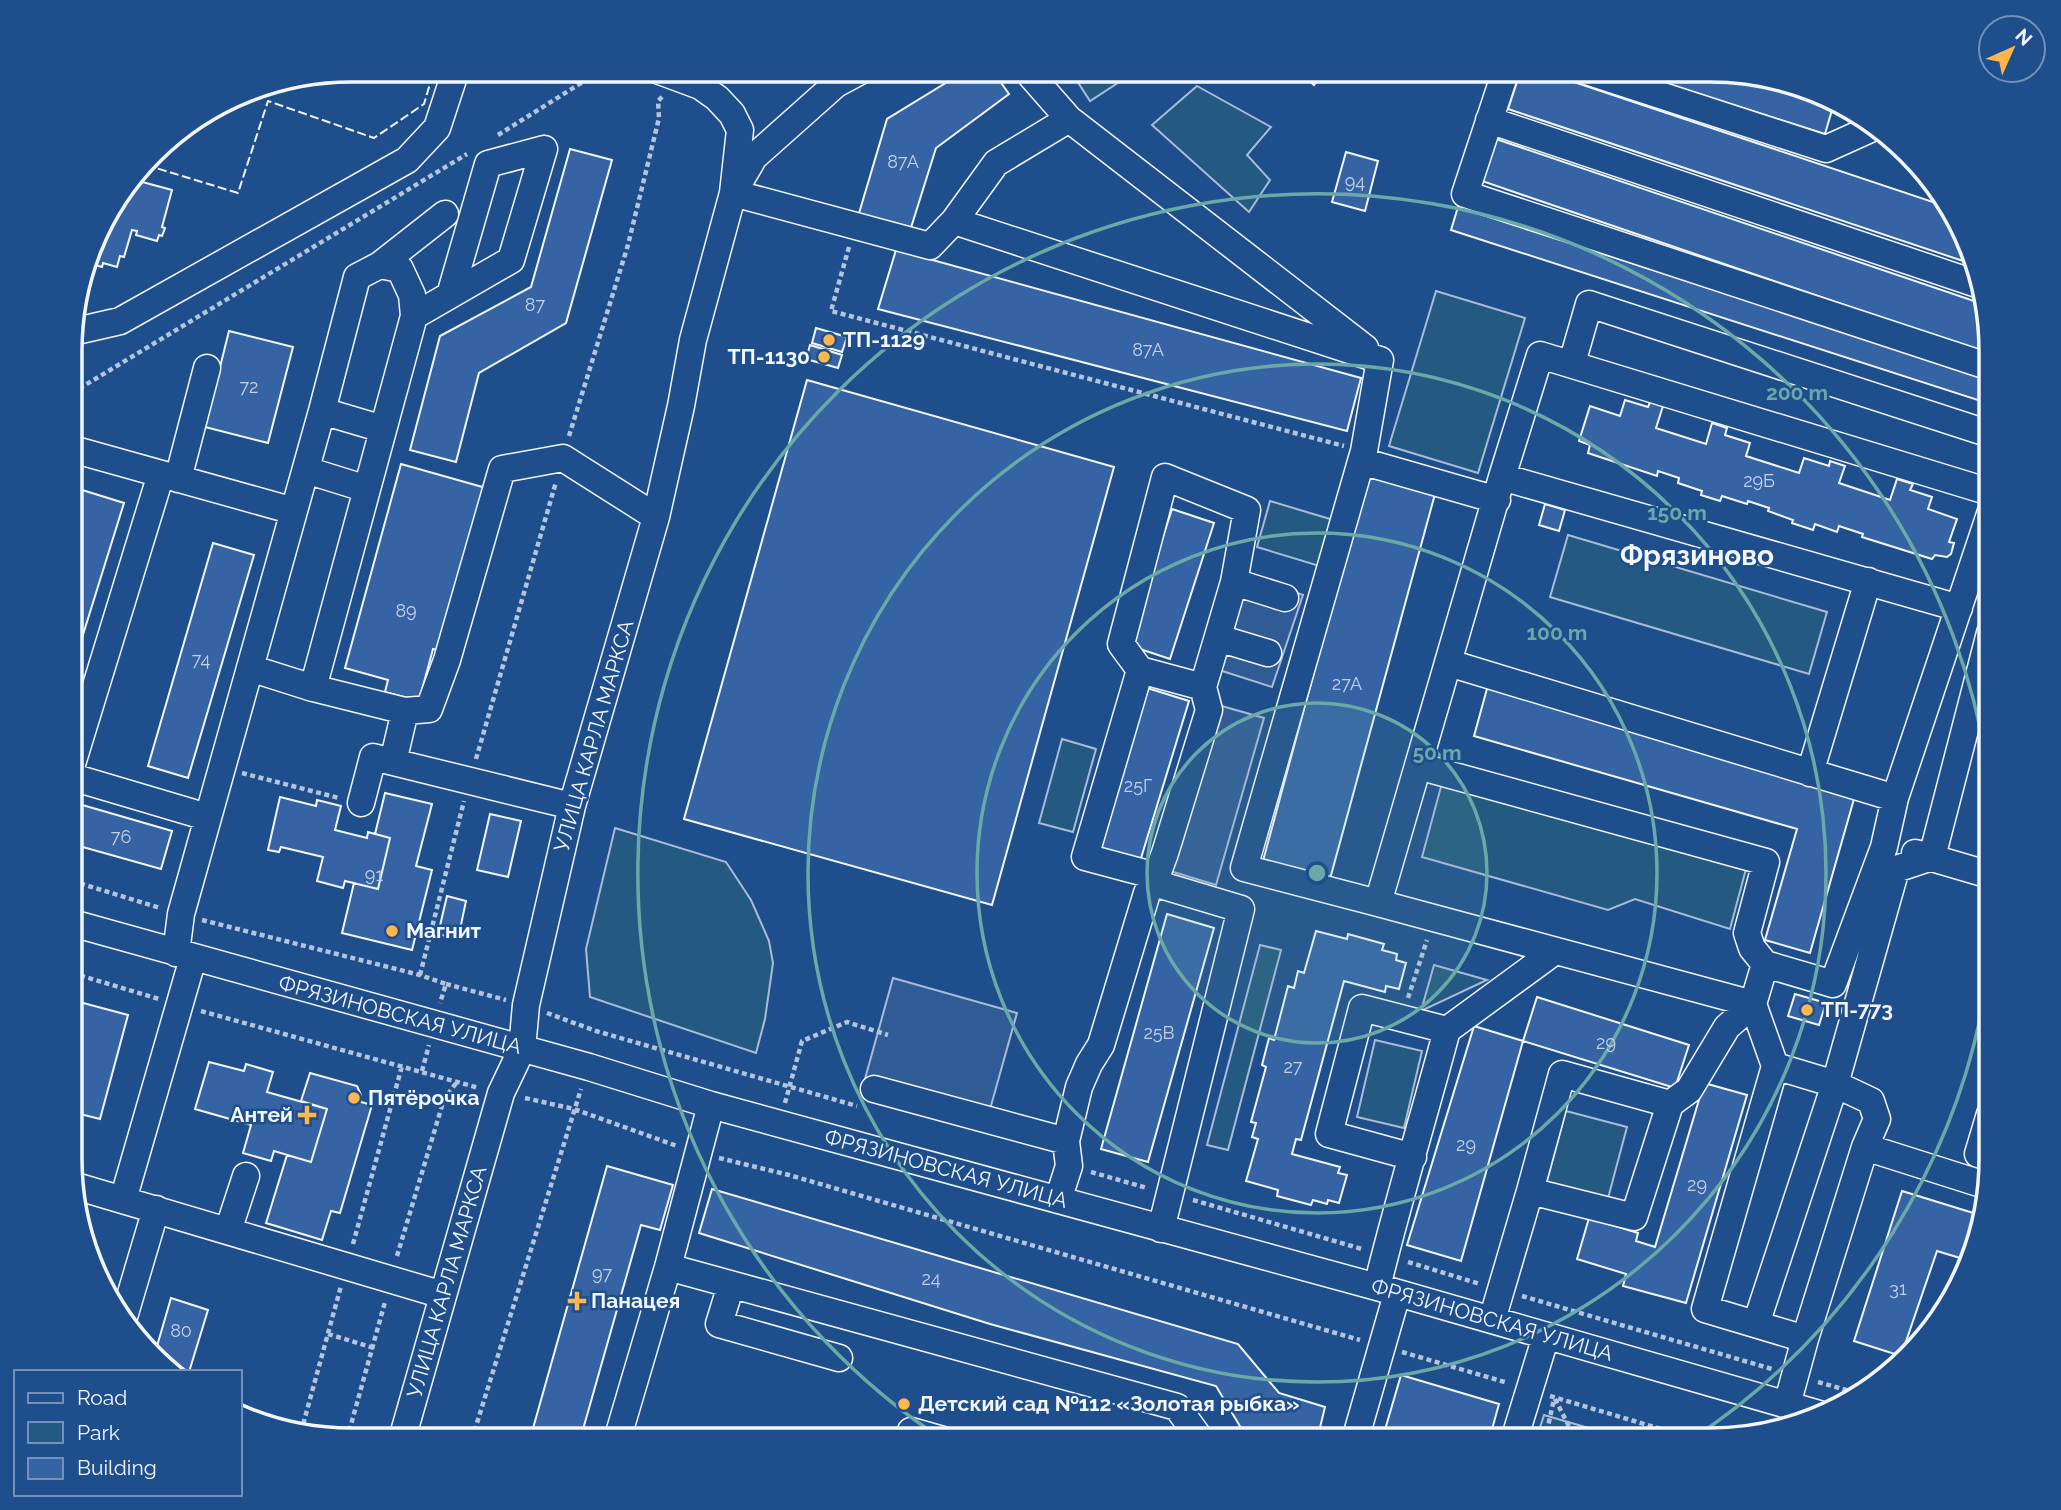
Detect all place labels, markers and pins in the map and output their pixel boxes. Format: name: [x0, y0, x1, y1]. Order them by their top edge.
place label: ТП-1129: [843, 327, 925, 352]
marker: ТП-1129: [821, 332, 837, 348]
place label: ТП-1130: [728, 344, 810, 369]
marker: ТП-1130: [816, 349, 832, 365]
centre of rings: [1305, 861, 1329, 885]
place label: Магнит: [406, 918, 482, 943]
marker: Магнит: [384, 923, 400, 939]
place label: ТП-773: [1821, 997, 1893, 1022]
marker: ТП-773: [1799, 1002, 1815, 1018]
place label: Пятёрочка: [368, 1085, 480, 1110]
marker: Пятёрочка: [346, 1090, 362, 1106]
place label: Антей: [230, 1102, 293, 1127]
marker: Антей: [299, 1107, 315, 1123]
place label: Панацея: [591, 1288, 680, 1313]
marker: Панацея: [569, 1293, 585, 1309]
place label: Детский сад №112 «Золотая рыбка»: [918, 1391, 1300, 1416]
marker: Детский сад №112 «Золотая рыбка»: [896, 1396, 912, 1412]

